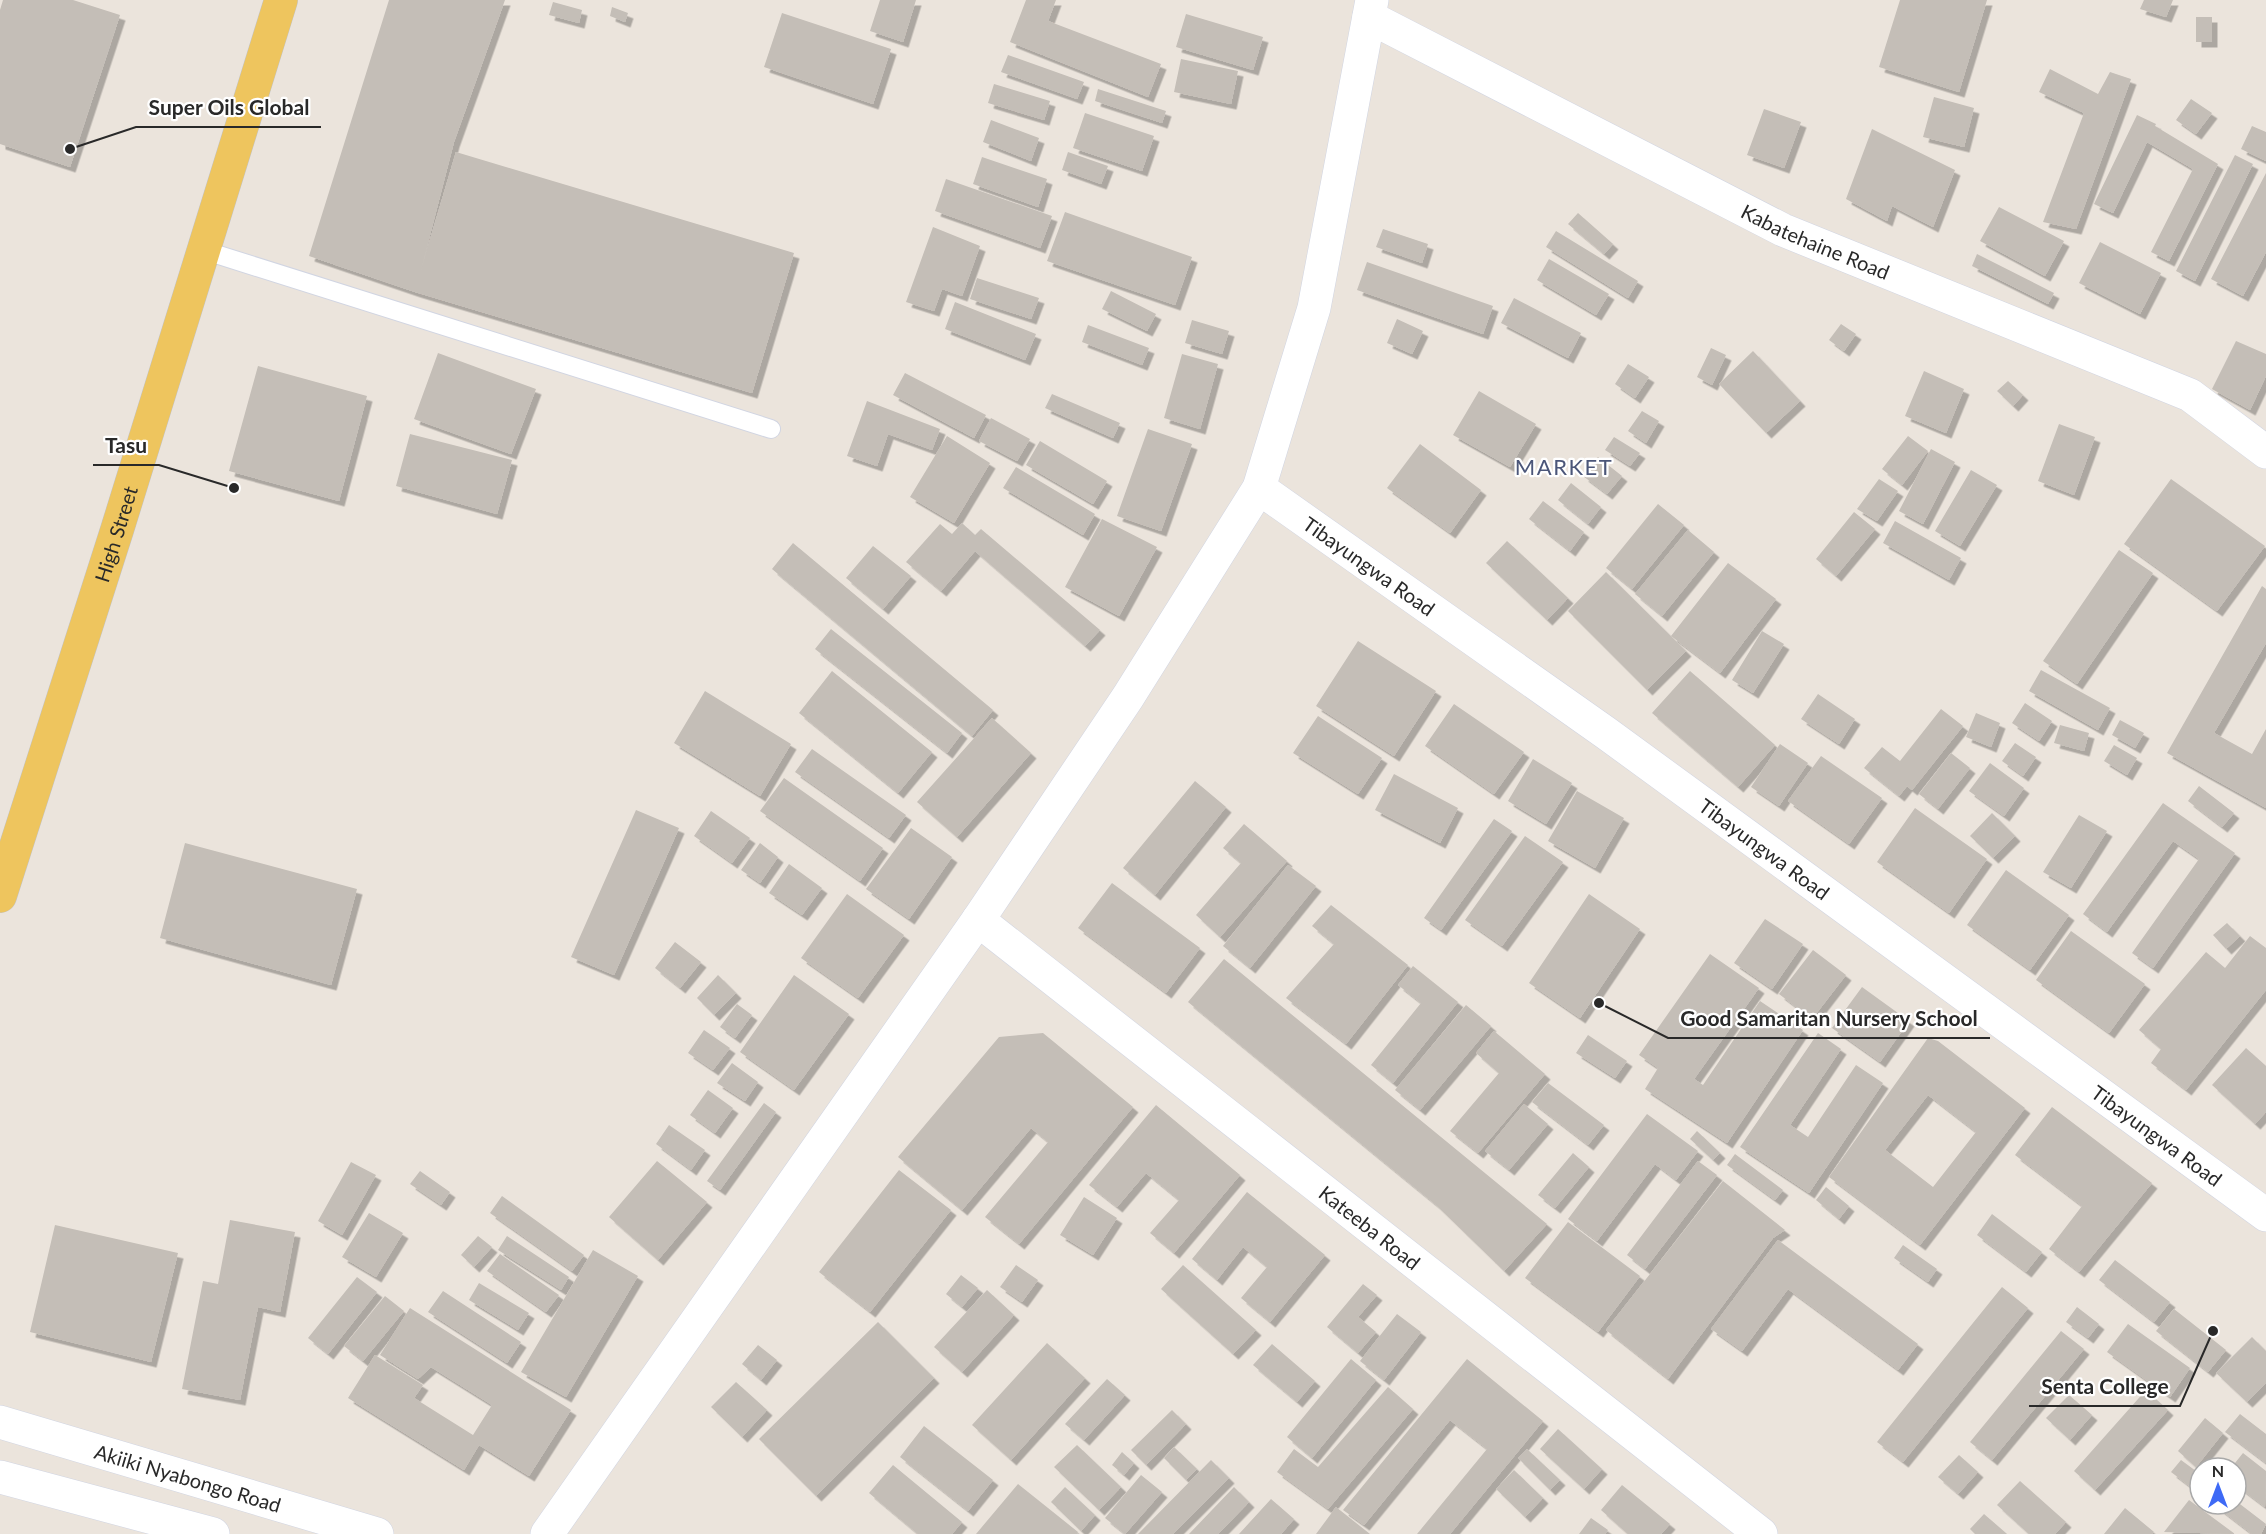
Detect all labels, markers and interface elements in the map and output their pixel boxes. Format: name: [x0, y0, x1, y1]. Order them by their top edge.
callout: Super Oils Global: [136, 88, 321, 127]
text: Super Oils Global: [149, 94, 309, 119]
street label: Kabatehaine Road: [1737, 199, 1893, 284]
callout: Tasu: [93, 426, 159, 465]
text: Tasu: [105, 432, 147, 457]
district label: MARKET: [1515, 453, 1613, 480]
street label: High Street: [89, 483, 142, 585]
street label: Tibayungwa Road: [1299, 511, 1440, 621]
street label: Tibayungwa Road: [1695, 793, 1834, 904]
callout: Good Samaritan Nursery School: [1668, 999, 1990, 1038]
text: Good Samaritan Nursery School: [1680, 1005, 1978, 1030]
street label: Tibayungwa Road: [2087, 1080, 2227, 1191]
street label: Kateeba Road: [1314, 1180, 1425, 1274]
callout: Senta College: [2029, 1367, 2180, 1406]
text: Senta College: [2041, 1373, 2169, 1398]
street label: Akiiki Nyabongo Road: [92, 1439, 284, 1517]
north arrow: [2188, 1456, 2248, 1516]
text: N: [2212, 1461, 2224, 1480]

